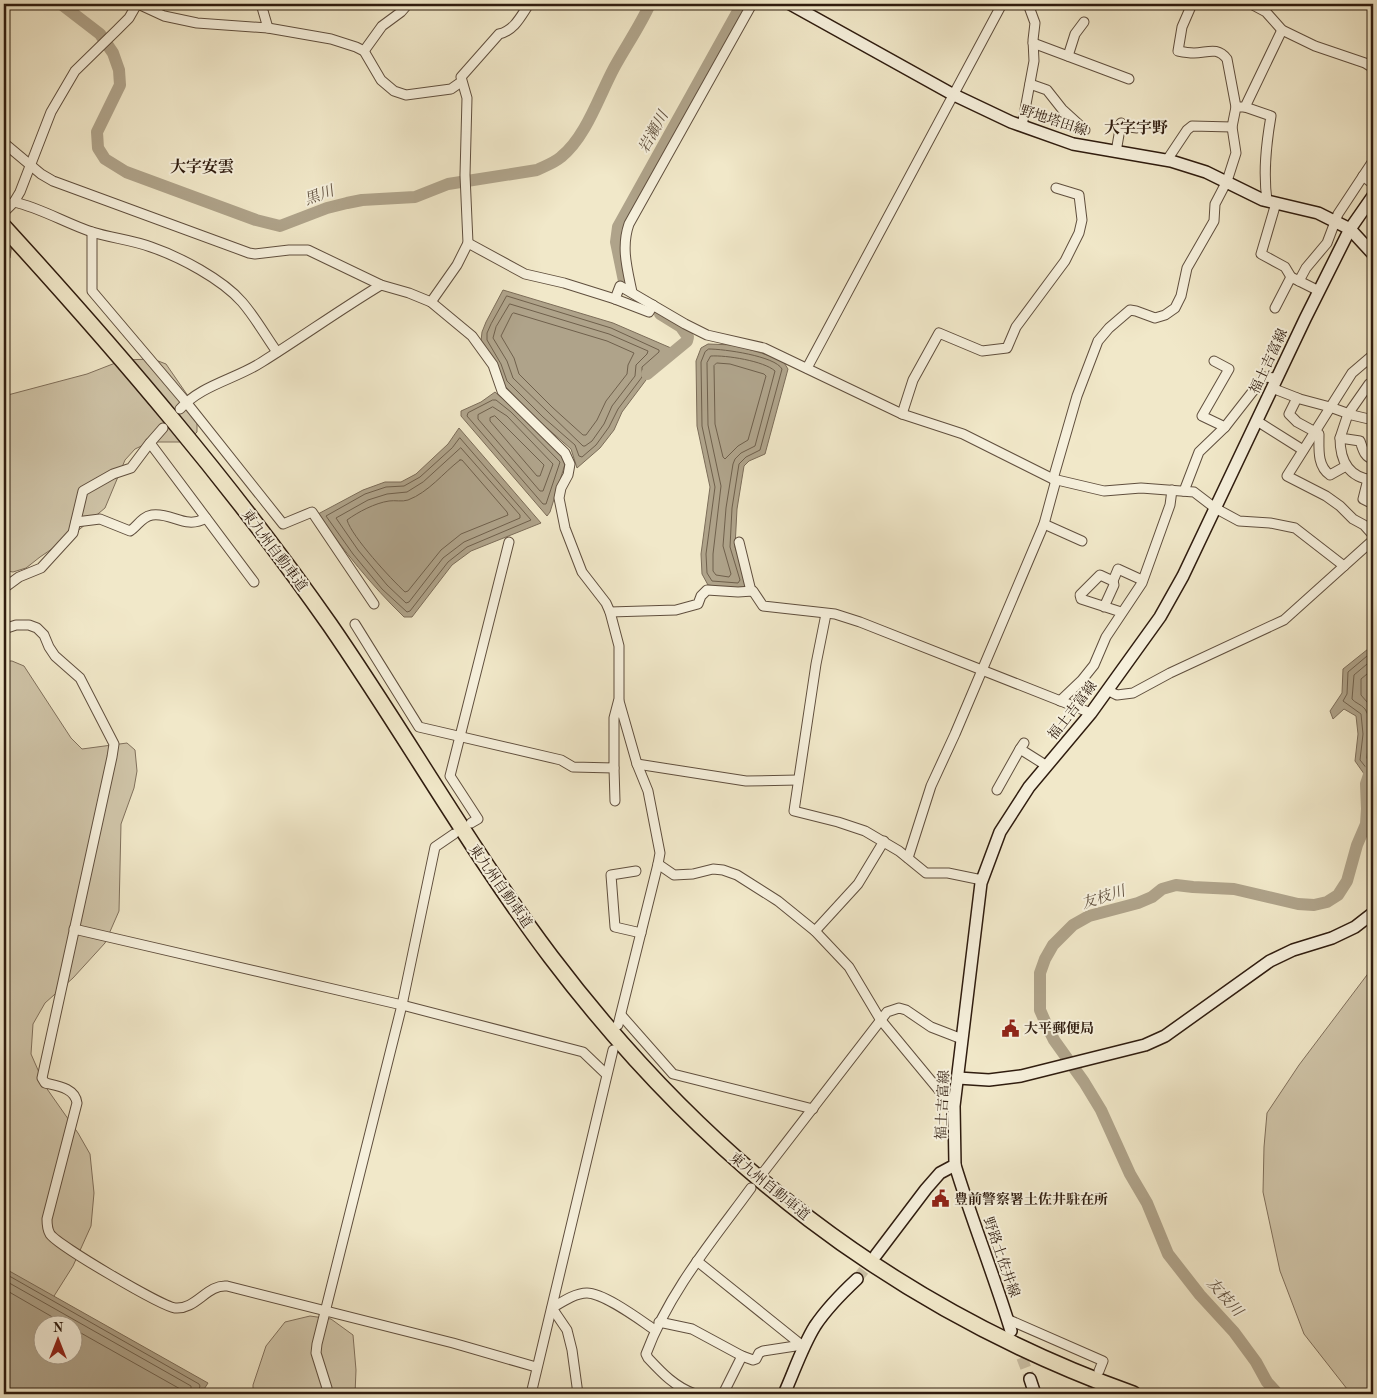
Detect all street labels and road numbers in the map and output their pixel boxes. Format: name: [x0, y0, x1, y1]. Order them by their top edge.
street label: 野地塔田線: [1018, 103, 1089, 138]
street label: 福土吉富線: [1247, 326, 1290, 396]
street label: 東九州自動車道: [239, 507, 310, 594]
street label: 福土吉富線: [1045, 678, 1100, 743]
street label: 東九州自動車道: [466, 842, 535, 931]
street label: 福土吉富線: [933, 1070, 952, 1140]
street label: 東九州自動車道: [727, 1150, 812, 1223]
street label: 野路土佐井線: [981, 1215, 1022, 1299]

